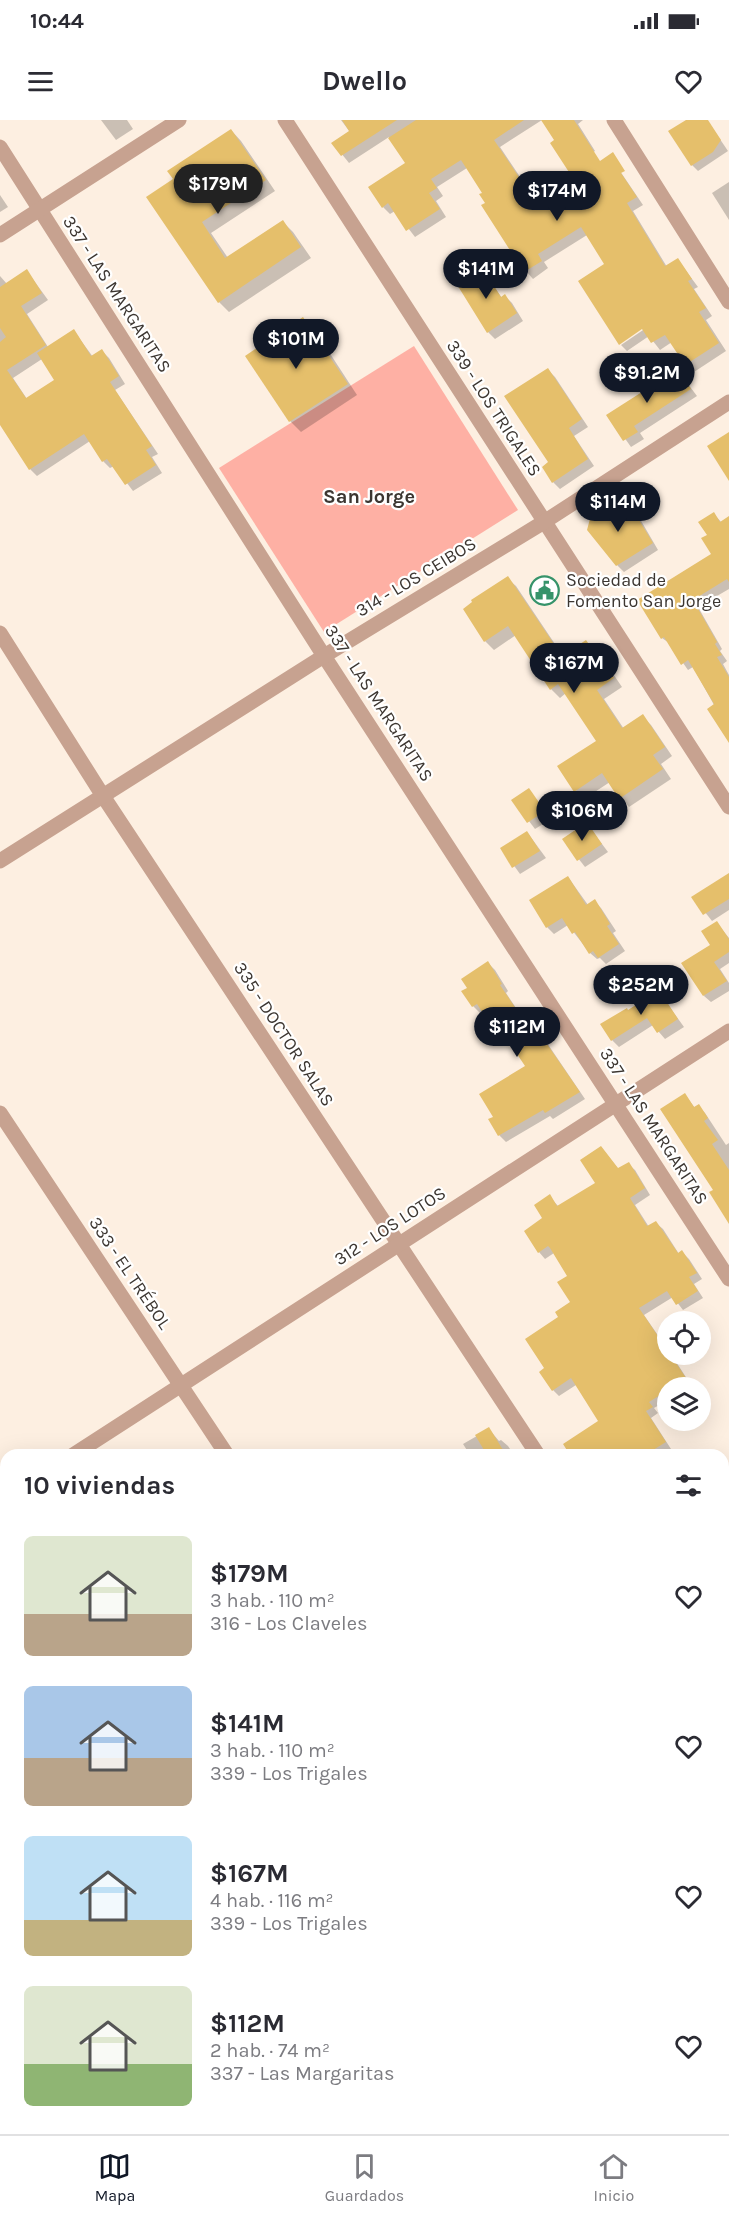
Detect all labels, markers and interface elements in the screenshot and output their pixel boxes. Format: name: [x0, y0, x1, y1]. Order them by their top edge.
text: 10:44: [30, 8, 84, 34]
icon: menu: [24, 65, 57, 98]
text: Dwello: [322, 65, 407, 97]
icon: heart: [672, 65, 705, 98]
pin: $179M: [176, 164, 260, 215]
pin: $174M: [515, 171, 599, 222]
text: $179M: [188, 172, 248, 195]
text: $174M: [527, 179, 587, 202]
street label: 337 - LAS MARGARITAS: [58, 211, 176, 377]
pin: $141M: [444, 249, 528, 300]
text: $141M: [457, 257, 515, 280]
pin: $101M: [254, 319, 338, 370]
text: $101M: [267, 327, 325, 350]
street label: 339 - LOS TRIGALES: [442, 336, 546, 480]
pin: $91.2M: [598, 353, 696, 404]
text: $91.2M: [614, 361, 681, 384]
pin: $114M: [576, 482, 660, 533]
district label: San Jorge: [323, 485, 415, 508]
text: $114M: [589, 490, 647, 513]
street label: 314 - LOS CEIBOS: [352, 532, 480, 622]
place label: Sociedad de Fomento San Jorge: [566, 569, 721, 612]
public building icon: Sociedad de Fomento San Jorge: [529, 574, 561, 606]
street label: 337 - LAS MARGARITAS: [320, 620, 438, 786]
pin: $167M: [532, 643, 616, 694]
text: $167M: [544, 651, 604, 674]
pin: $106M: [540, 791, 624, 842]
text: $106M: [550, 799, 614, 822]
street label: 335 - DOCTOR SALAS: [229, 958, 339, 1110]
pin: $252M: [599, 965, 683, 1016]
text: $252M: [607, 973, 675, 996]
pin: $112M: [475, 1007, 559, 1058]
text: $112M: [488, 1015, 546, 1038]
street label: 337 - LAS MARGARITAS: [595, 1043, 713, 1209]
street label: 312 - LOS LOTOS: [330, 1182, 450, 1270]
street label: 333 - EL TRÉBOL: [84, 1212, 177, 1334]
map controls: [657, 1311, 711, 1431]
button: locate: [657, 1311, 711, 1365]
button: layers: [657, 1377, 711, 1431]
icon: filters: [672, 1469, 705, 1502]
text: 10 viviendas: [24, 1470, 175, 1501]
text: $179M: [210, 1558, 289, 1589]
icon: home: [72, 1560, 144, 1632]
icon: heart: [672, 1580, 705, 1613]
text: 3 hab. · 110 m²: [210, 1589, 335, 1612]
text: 316 - Los Claveles: [210, 1612, 367, 1635]
text: $141M: [210, 1708, 285, 1739]
icon: home: [72, 1710, 144, 1782]
icon: heart: [672, 1730, 705, 1763]
text: 3 hab. · 110 m²: [210, 1739, 335, 1762]
text: 339 - Los Trigales: [210, 1762, 368, 1785]
text: $167M: [210, 1858, 289, 1889]
icon: home: [72, 1860, 144, 1932]
icon: heart: [672, 1880, 705, 1913]
text: 4 hab. · 116 m²: [210, 1889, 334, 1912]
text: 339 - Los Trigales: [210, 1912, 368, 1935]
text: $112M: [210, 2008, 285, 2039]
icon: home: [72, 2010, 144, 2082]
icon: heart: [672, 2030, 705, 2063]
text: 2 hab. · 74 m²: [210, 2039, 330, 2062]
text: 337 - Las Margaritas: [210, 2062, 394, 2085]
tab: Mapa: [95, 2150, 135, 2205]
tab: Guardados: [325, 2150, 404, 2205]
tab: Inicio: [594, 2150, 634, 2205]

